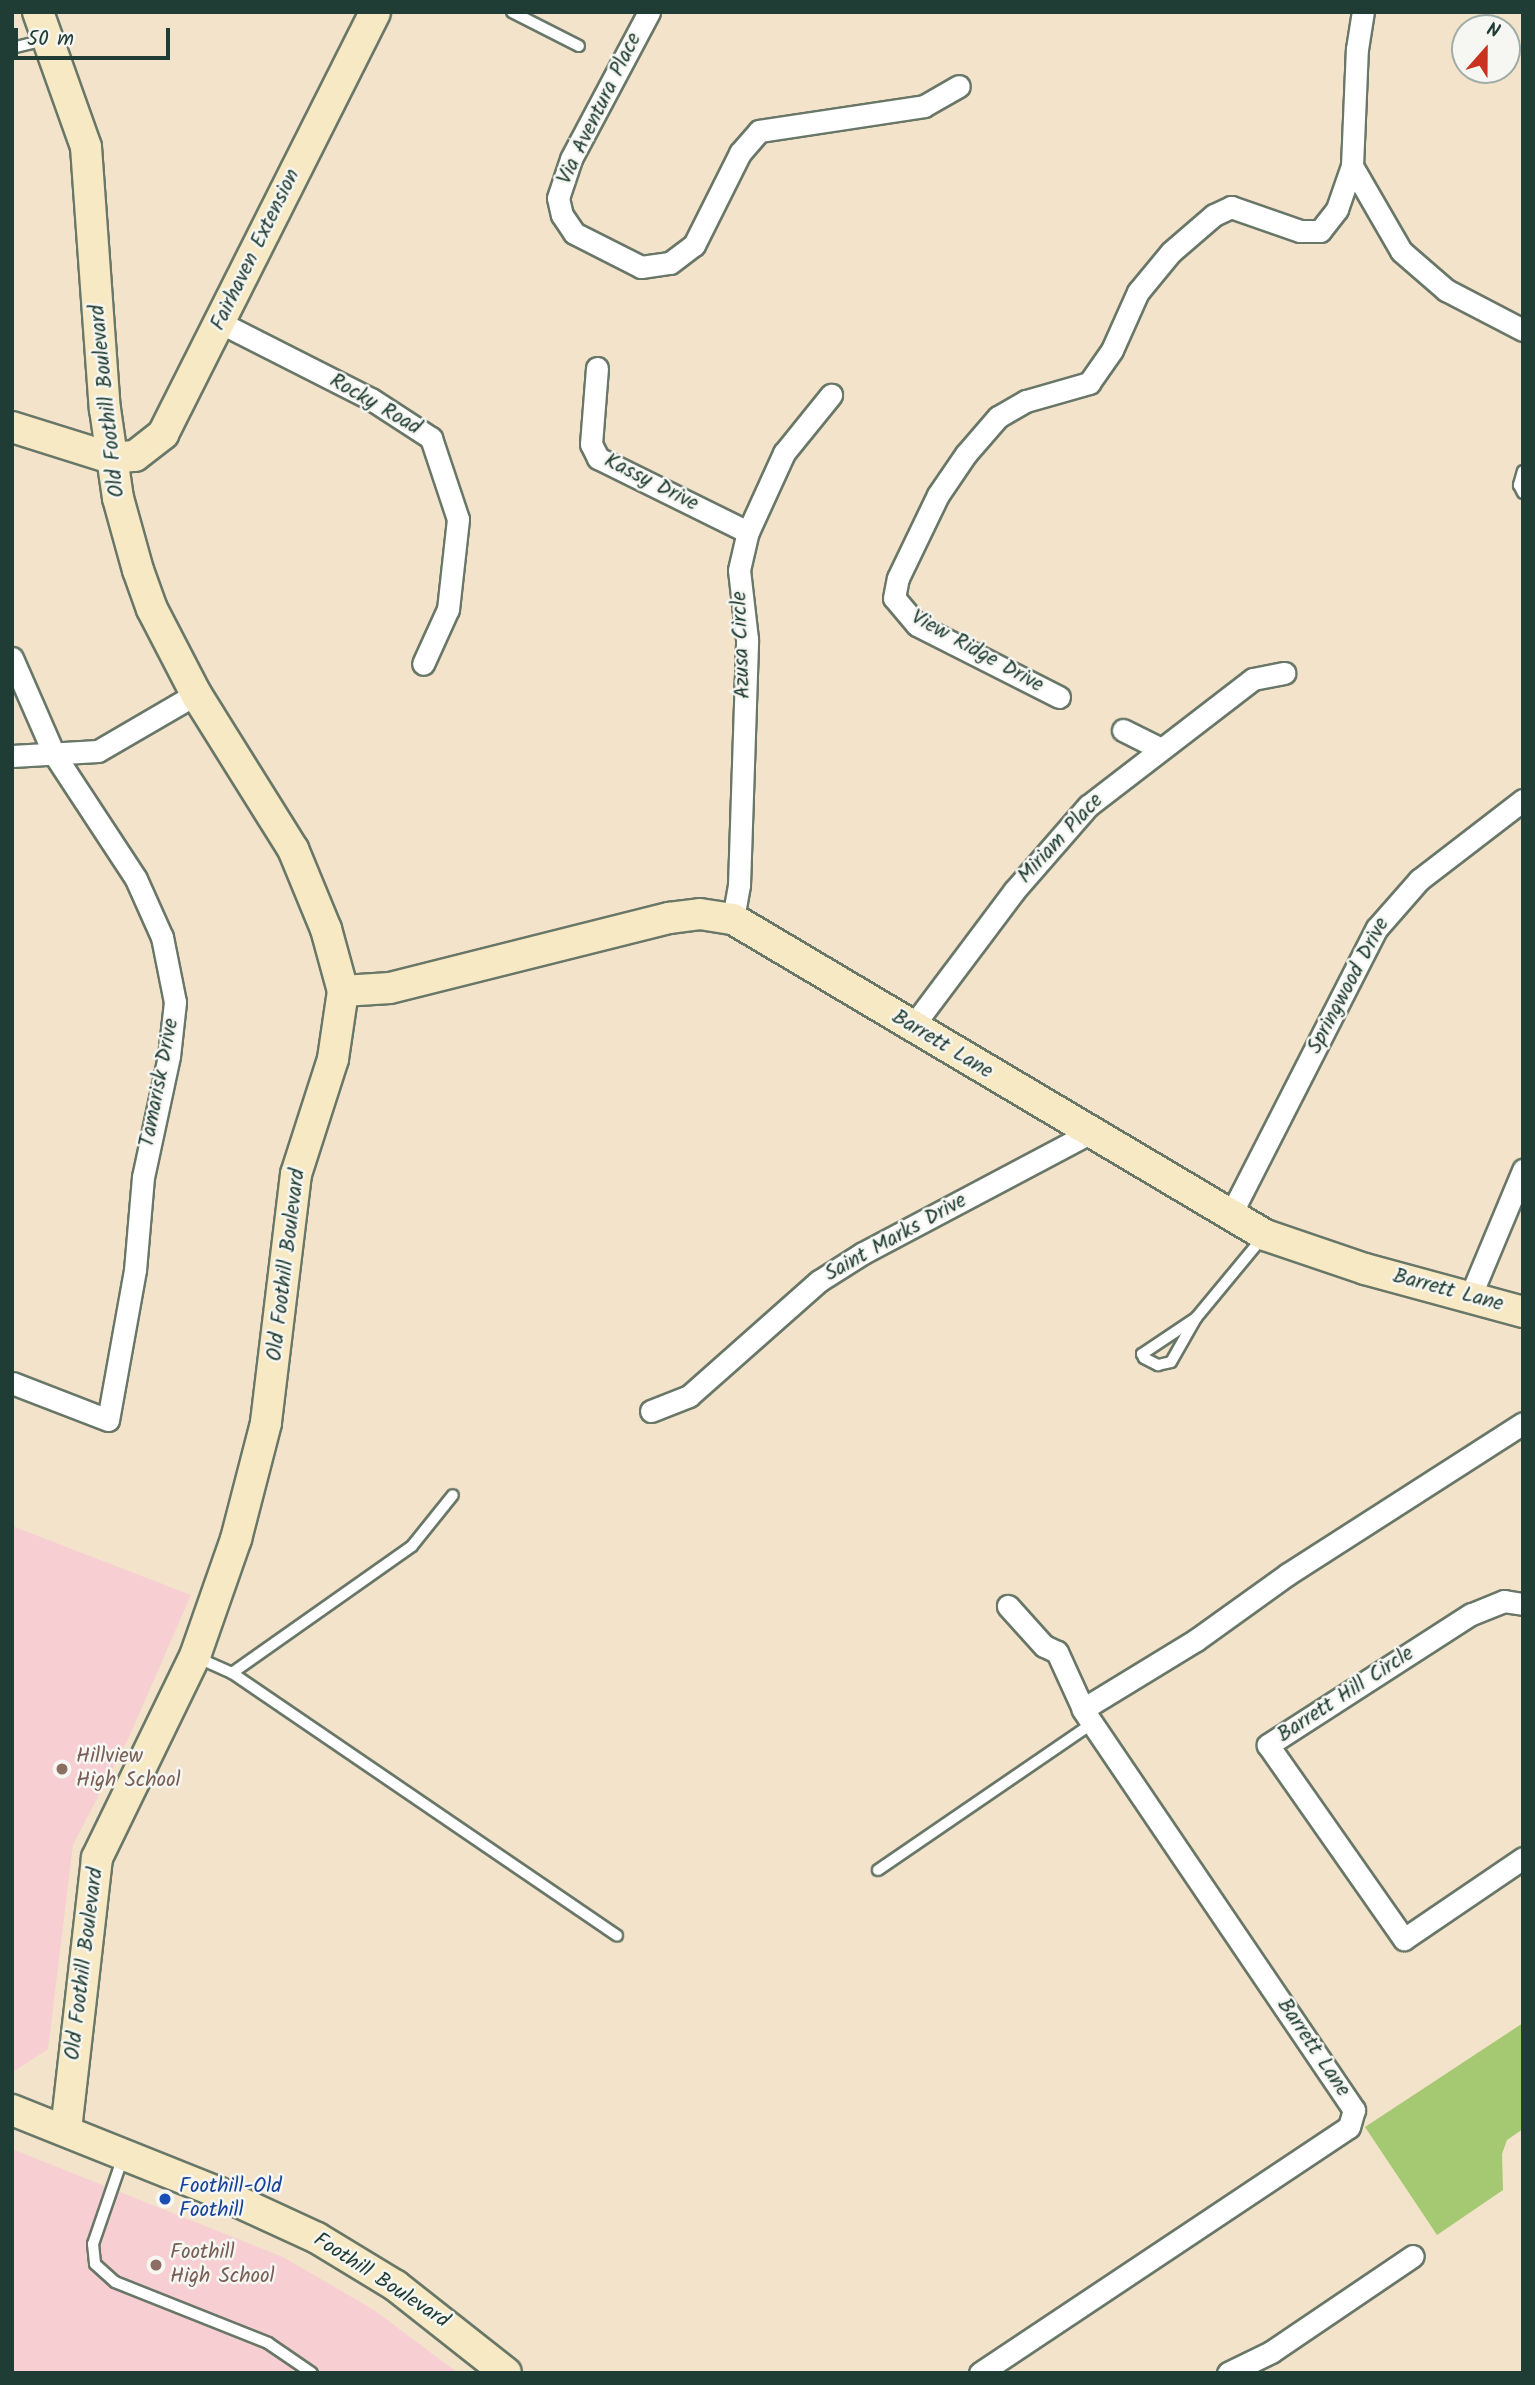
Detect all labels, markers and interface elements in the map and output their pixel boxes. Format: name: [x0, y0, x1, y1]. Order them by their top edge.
scale bar: [18, 14, 173, 58]
north arrow: [1451, 14, 1521, 84]
text: N: [1482, 15, 1504, 47]
text: 50 m: [27, 23, 74, 56]
street label: Via Aventura Place: [552, 29, 648, 189]
street label: Fairhaven Extension: [206, 165, 306, 335]
street label: Old Foothill Boulevard: [85, 303, 131, 499]
street label: Rocky Road: [325, 369, 425, 441]
street label: Kassy Drive: [600, 449, 702, 517]
street label: Azusa Circle: [728, 591, 756, 699]
street label: View Ridge Drive: [906, 605, 1048, 699]
street label: Miriam Place: [1013, 789, 1109, 889]
street label: Springwood Drive: [1303, 914, 1395, 1058]
street label: Barrett Lane: [887, 1005, 997, 1085]
street label: Tamarisk Drive: [135, 1016, 185, 1150]
street label: Old Foothill Boulevard: [263, 1167, 311, 1363]
street label: Saint Marks Drive: [821, 1189, 971, 1287]
street label: Barrett Lane: [1390, 1264, 1506, 1318]
street label: Barrett Hill Circle: [1273, 1642, 1419, 1748]
place label: Hillview High School: [76, 1744, 181, 1794]
marker: Hillview High School: [54, 1761, 70, 1777]
street label: Old Foothill Boulevard: [61, 1866, 109, 2062]
street label: Barrett Lane: [1271, 1994, 1355, 2102]
place label: Foothill-Old Foothill: [179, 2174, 282, 2224]
marker: Foothill-Old Foothill: [157, 2191, 173, 2207]
street label: Foothill Boulevard: [308, 2228, 454, 2334]
place label: Foothill High School: [170, 2240, 275, 2290]
marker: Foothill High School: [148, 2257, 164, 2273]

